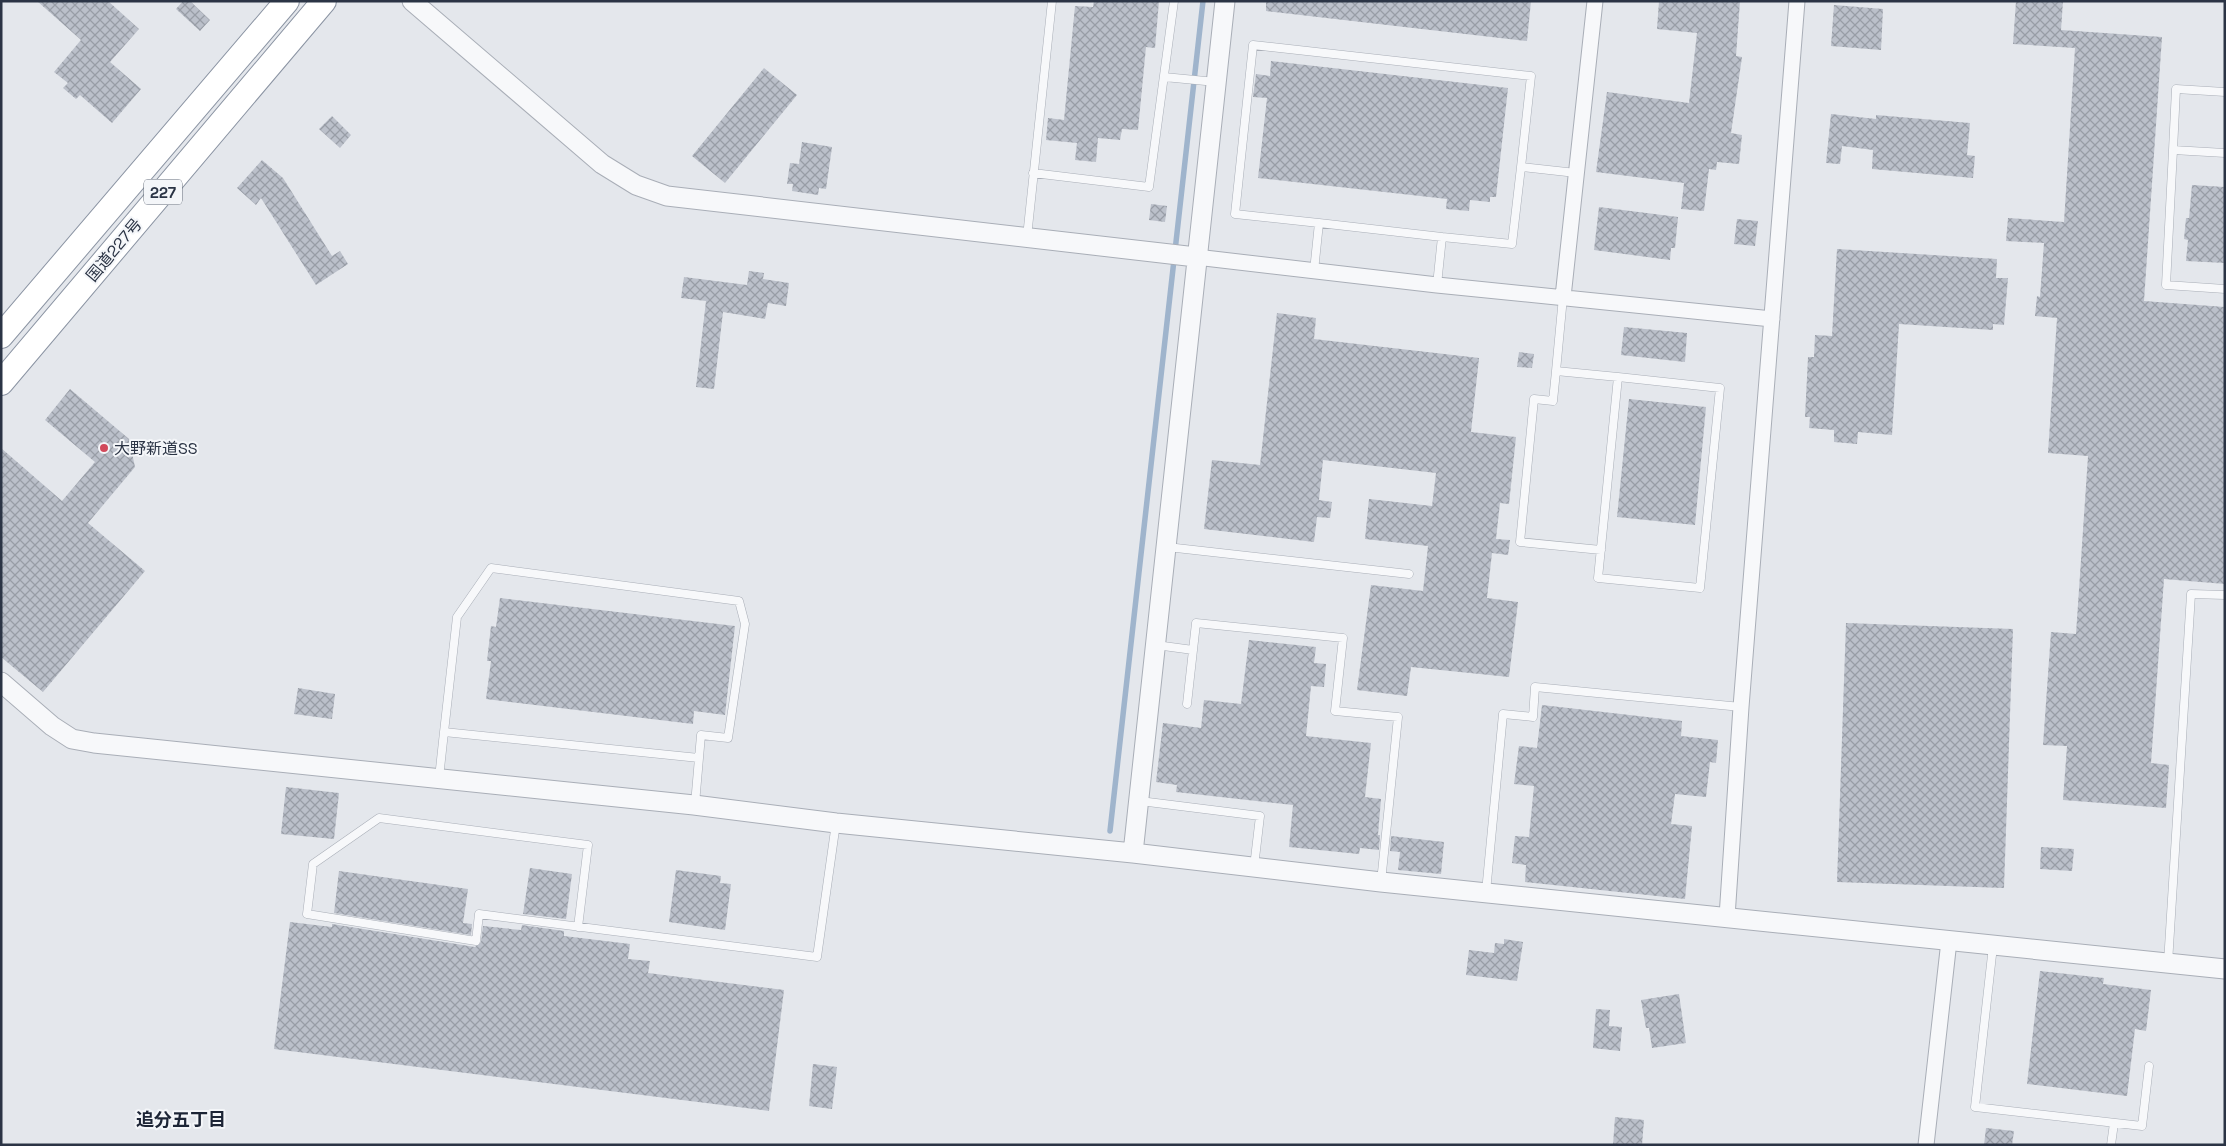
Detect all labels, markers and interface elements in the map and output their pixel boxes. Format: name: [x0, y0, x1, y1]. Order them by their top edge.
road number: 227: [144, 180, 182, 204]
street label: 国道227号: [81, 214, 147, 286]
place label: 大野新道SS: [114, 438, 198, 459]
marker: 大野新道SS: [98, 442, 110, 454]
district label: 追分五丁目: [136, 1108, 226, 1131]

